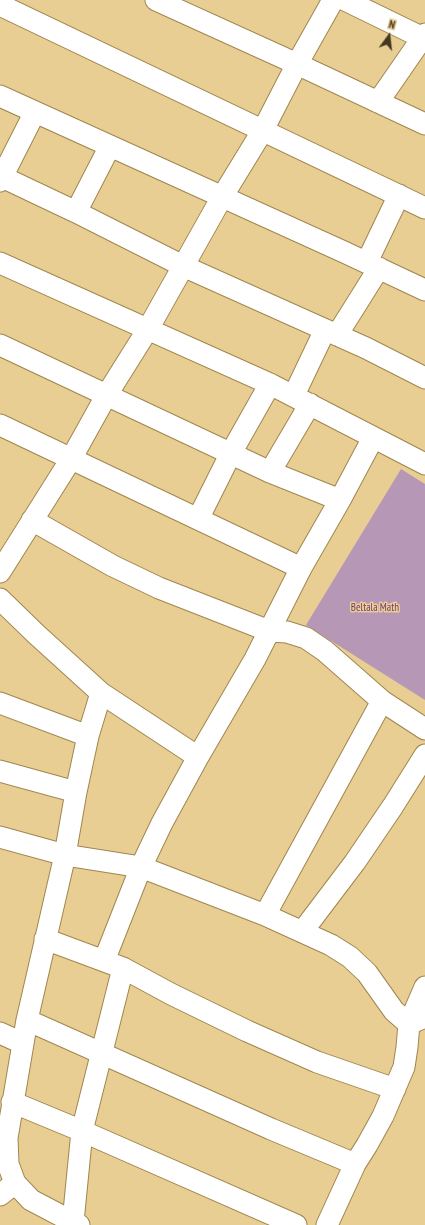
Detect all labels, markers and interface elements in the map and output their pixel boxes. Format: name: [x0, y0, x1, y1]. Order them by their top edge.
north arrow: [369, 16, 409, 56]
text: N: [387, 17, 397, 32]
park label: Beltala Math: [351, 601, 399, 615]

